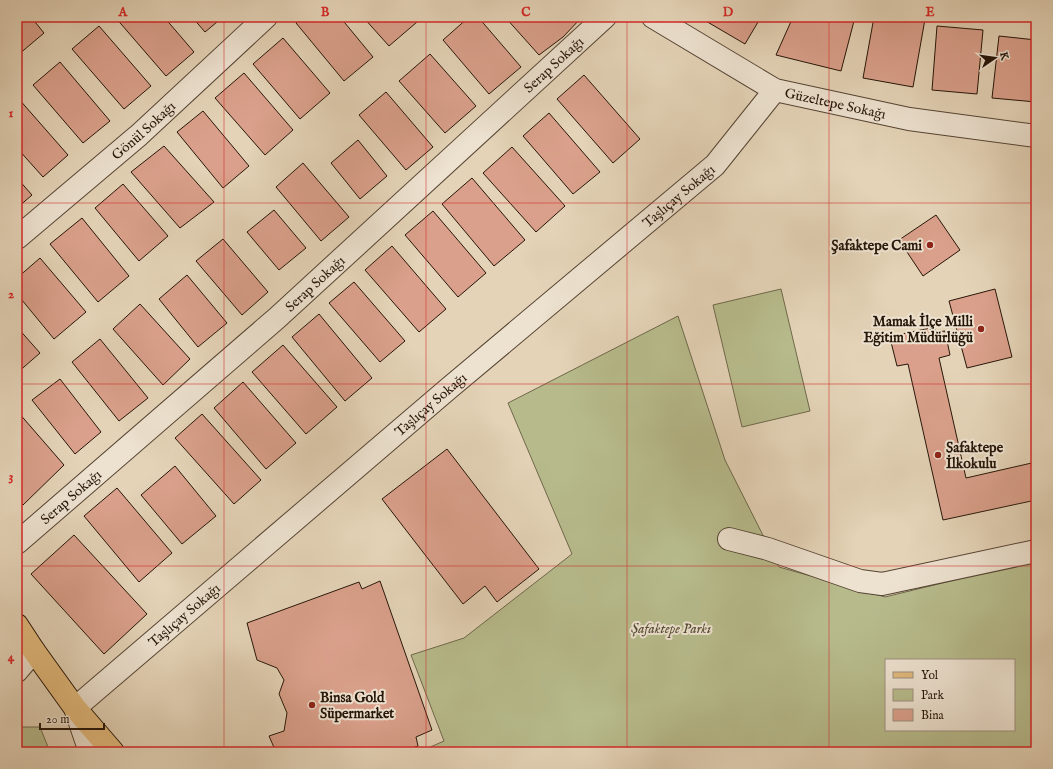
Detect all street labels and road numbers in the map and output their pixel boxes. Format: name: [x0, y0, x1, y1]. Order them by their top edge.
street label: Serap Sokağı: [520, 33, 588, 97]
street label: Güzeltepe Sokağı: [783, 84, 888, 124]
street label: Gönül Sokağı: [108, 97, 180, 164]
street label: Taşlıçay Sokağı: [639, 161, 719, 232]
street label: Serap Sokağı: [282, 252, 349, 316]
street label: Taşlıçay Sokağı: [391, 369, 471, 441]
street label: Serap Sokağı: [37, 466, 106, 529]
street label: Taşlıçay Sokağı: [145, 579, 225, 651]

